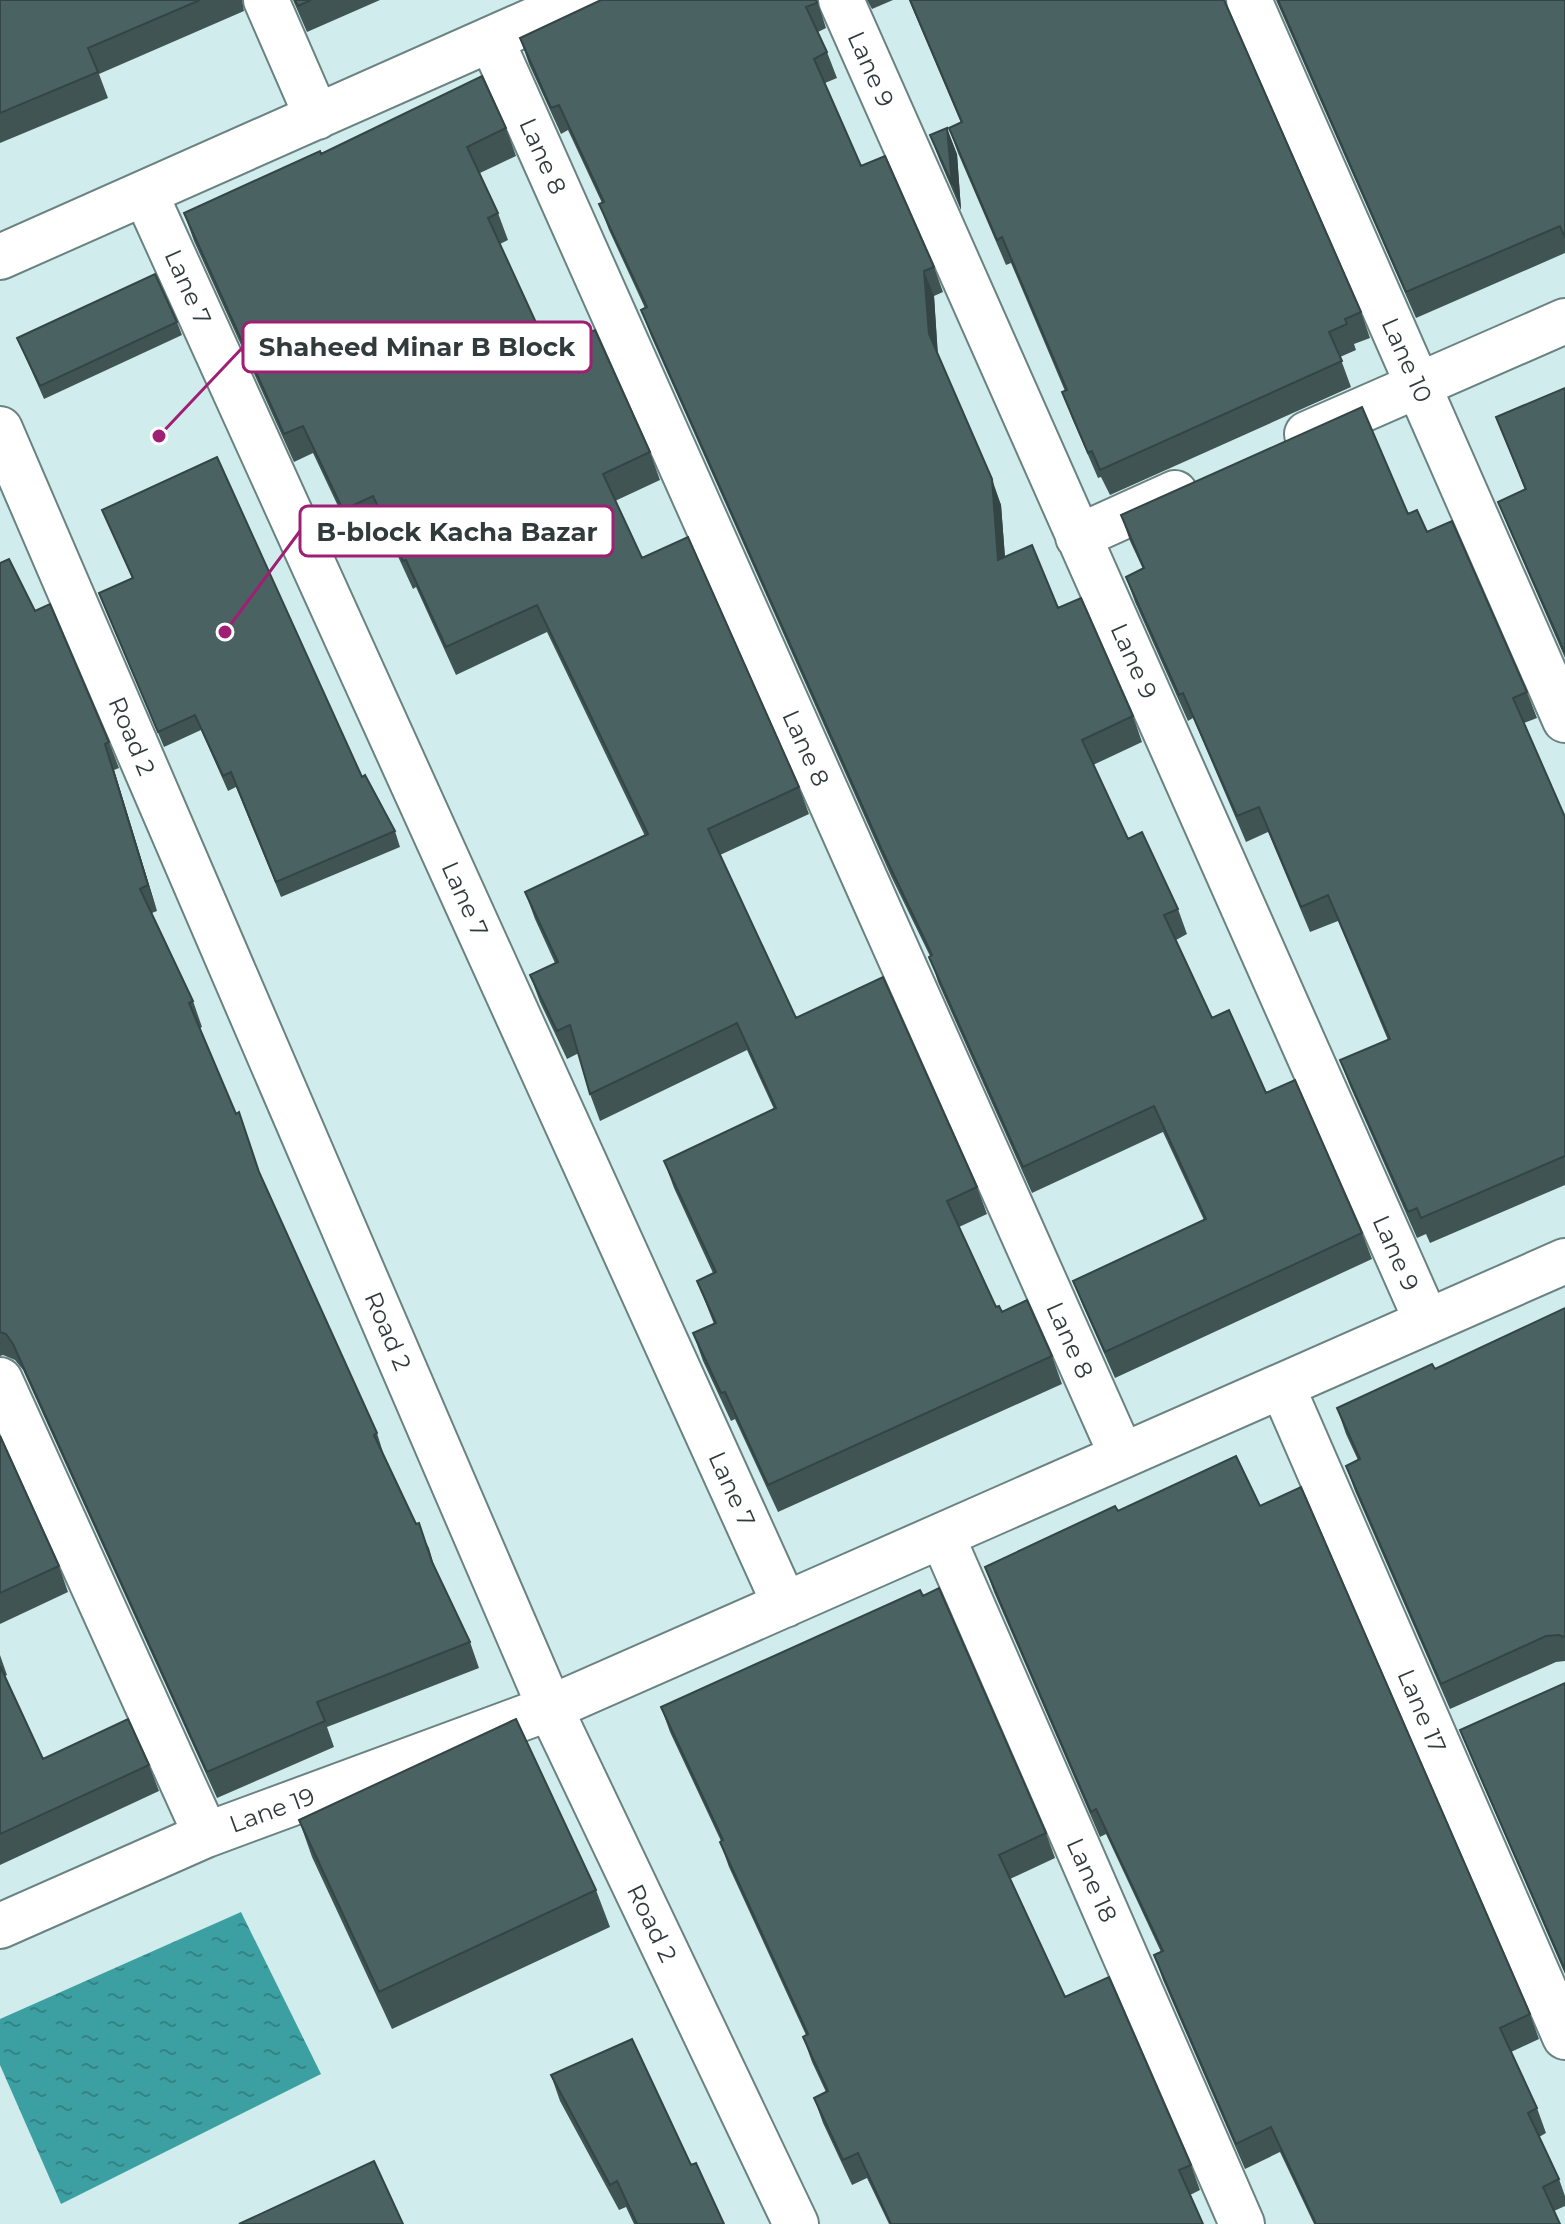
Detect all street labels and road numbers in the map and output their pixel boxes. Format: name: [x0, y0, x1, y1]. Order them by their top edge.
street label: Lane 9: [842, 27, 900, 111]
street label: Lane 8: [513, 113, 573, 199]
street label: Lane 7: [159, 245, 217, 329]
street label: Lane 10: [1375, 313, 1439, 407]
street label: Lane 9: [1105, 619, 1163, 703]
street label: Road 2: [103, 692, 161, 780]
street label: Lane 8: [776, 705, 836, 791]
street label: Lane 7: [436, 857, 494, 941]
street label: Lane 9: [1367, 1211, 1425, 1295]
street label: Road 2: [359, 1287, 417, 1375]
street label: Lane 8: [1040, 1297, 1100, 1383]
street label: Lane 7: [703, 1447, 761, 1531]
street label: Lane 17: [1391, 1665, 1453, 1757]
street label: Lane 19: [225, 1781, 319, 1839]
street label: Lane 18: [1061, 1833, 1123, 1927]
street label: Road 2: [621, 1879, 683, 1967]

